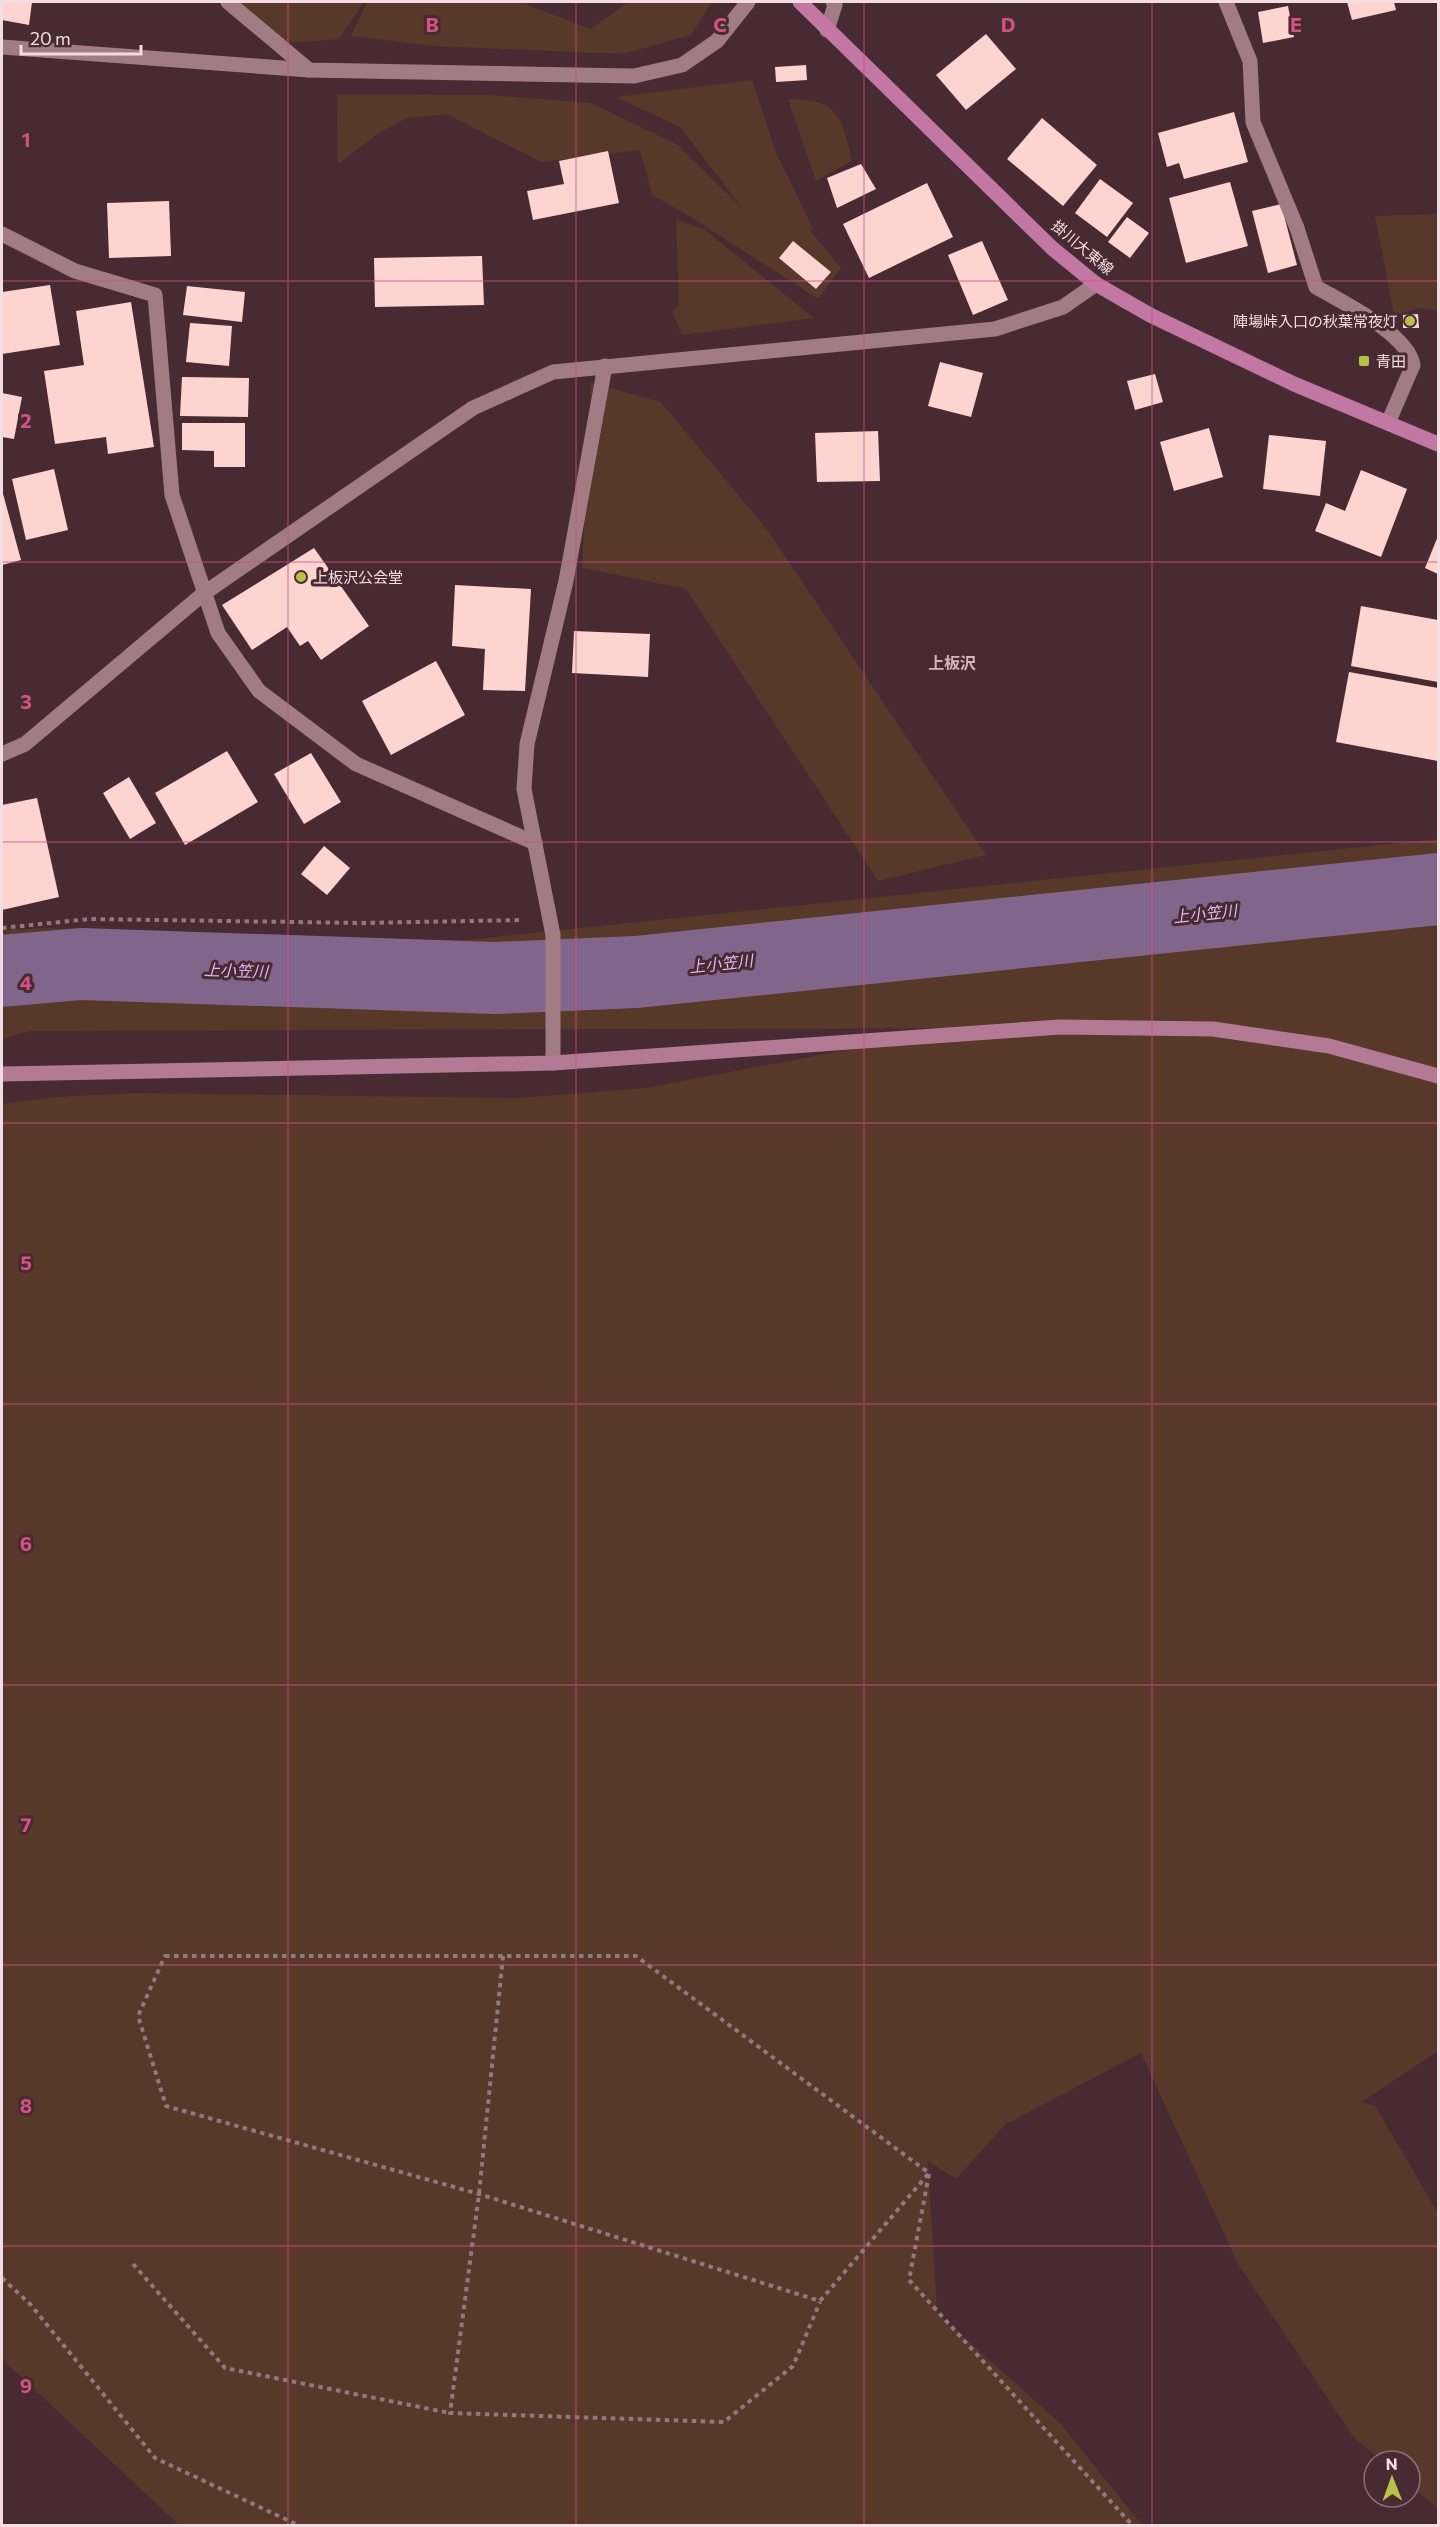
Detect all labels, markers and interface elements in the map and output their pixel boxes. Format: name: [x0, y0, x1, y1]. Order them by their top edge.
text: B: [425, 12, 439, 36]
text: C: [713, 12, 727, 36]
text: D: [1001, 12, 1015, 36]
text: E: [1290, 12, 1302, 36]
scale bar: [21, 18, 141, 56]
text: 20 m: [30, 27, 71, 49]
text: 1: [21, 127, 31, 151]
street label: 掛川大東線: [1048, 216, 1118, 278]
place label: 陣場峠入口の秋葉常夜灯: [1233, 312, 1398, 330]
marker: 陣場峠入口の秋葉常夜灯: [1403, 314, 1417, 328]
place label: 青田: [1376, 352, 1406, 370]
marker: 青田: [1357, 354, 1371, 368]
text: 2: [20, 408, 32, 432]
place label: 上板沢公会堂: [313, 568, 403, 586]
marker: 上板沢公会堂: [294, 570, 308, 584]
district label: 上板沢: [928, 653, 976, 672]
text: 3: [20, 689, 32, 713]
water label: 上小笠川: [1172, 900, 1240, 926]
water label: 上小笠川: [688, 950, 756, 976]
water label: 上小笠川: [204, 959, 270, 981]
text: 4: [20, 970, 32, 994]
text: 5: [20, 1250, 32, 1274]
text: 6: [20, 1531, 32, 1555]
text: 7: [21, 1812, 32, 1836]
text: 8: [20, 2093, 32, 2117]
text: 9: [20, 2373, 32, 2397]
north arrow: [1362, 2449, 1422, 2509]
text: N: [1386, 2454, 1398, 2473]

